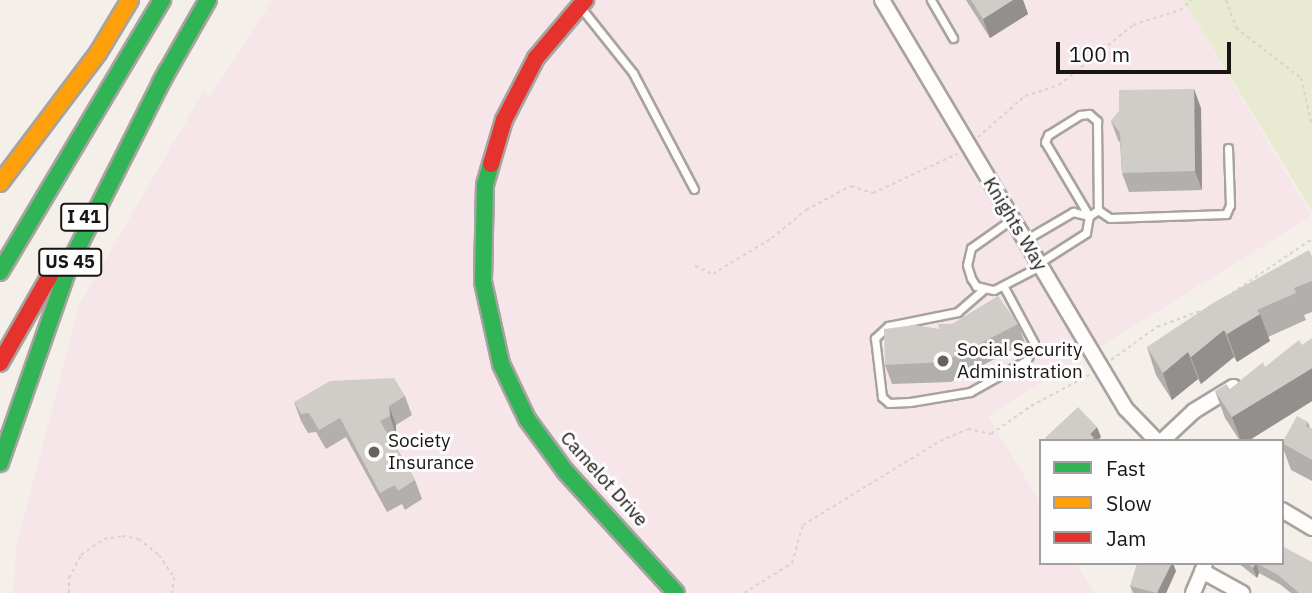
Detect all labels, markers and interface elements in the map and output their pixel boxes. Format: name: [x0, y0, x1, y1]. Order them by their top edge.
scale bar: [1060, 28, 1235, 72]
text: 100 m: [1069, 40, 1130, 68]
street label: Knights Way: [978, 173, 1052, 275]
road number: I 41: [60, 202, 108, 232]
road number: US 45: [37, 248, 103, 276]
place label: Social Security Administration: [957, 339, 1083, 383]
marker: Social Security Administration: [935, 353, 951, 369]
street label: Camelot Drive: [555, 427, 653, 531]
place label: Society Insurance: [388, 430, 474, 474]
legend: [1039, 439, 1284, 565]
marker: Society Insurance: [366, 444, 382, 460]
text: Fast: [1106, 454, 1146, 482]
text: Slow: [1106, 489, 1152, 517]
text: Jam: [1106, 524, 1146, 552]

